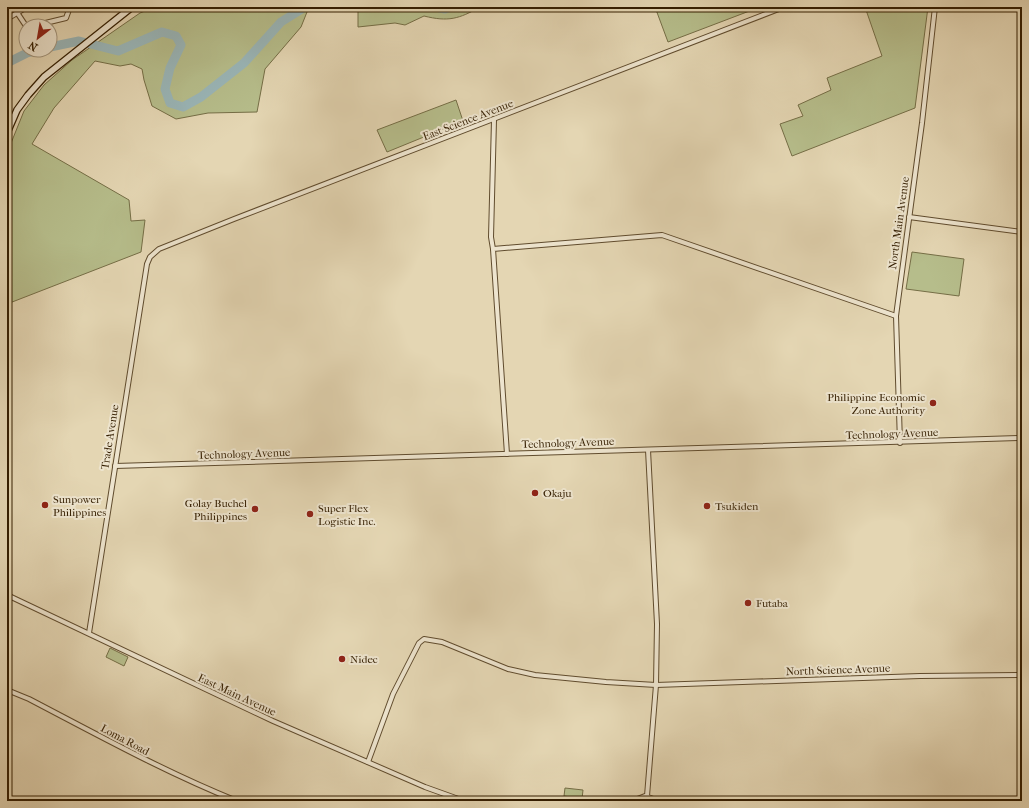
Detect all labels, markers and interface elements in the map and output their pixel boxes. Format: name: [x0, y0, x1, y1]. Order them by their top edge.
north arrow: [18, 18, 58, 58]
text: N: [26, 38, 40, 54]
street label: East Science Avenue: [421, 97, 516, 143]
street label: North Main Avenue: [886, 175, 912, 270]
place label: Philippine Economic Zone Authority: [827, 391, 926, 417]
marker: Philippine Economic Zone Authority: [928, 398, 938, 408]
street label: Trade Avenue: [98, 403, 122, 470]
street label: Technology Avenue: [845, 426, 939, 442]
street label: Technology Avenue: [521, 435, 615, 451]
street label: Technology Avenue: [197, 446, 291, 462]
place label: Okaju: [543, 487, 572, 500]
marker: Okaju: [530, 488, 540, 498]
place label: Sunpower Philippines: [53, 493, 106, 519]
place label: Golay Buchel Philippines: [185, 497, 247, 523]
marker: Sunpower Philippines: [40, 500, 50, 510]
place label: Tsukiden: [715, 500, 759, 513]
marker: Tsukiden: [702, 501, 712, 511]
place label: Super Flex Logistic Inc.: [318, 502, 375, 528]
marker: Golay Buchel Philippines: [250, 504, 260, 514]
marker: Super Flex Logistic Inc.: [305, 509, 315, 519]
place label: Futaba: [756, 597, 789, 610]
marker: Futaba: [743, 598, 753, 608]
place label: Nidec: [350, 653, 378, 666]
marker: Nidec: [337, 654, 347, 664]
street label: North Science Avenue: [786, 662, 891, 678]
street label: East Main Avenue: [196, 671, 279, 719]
street label: Loma Road: [98, 722, 152, 759]

